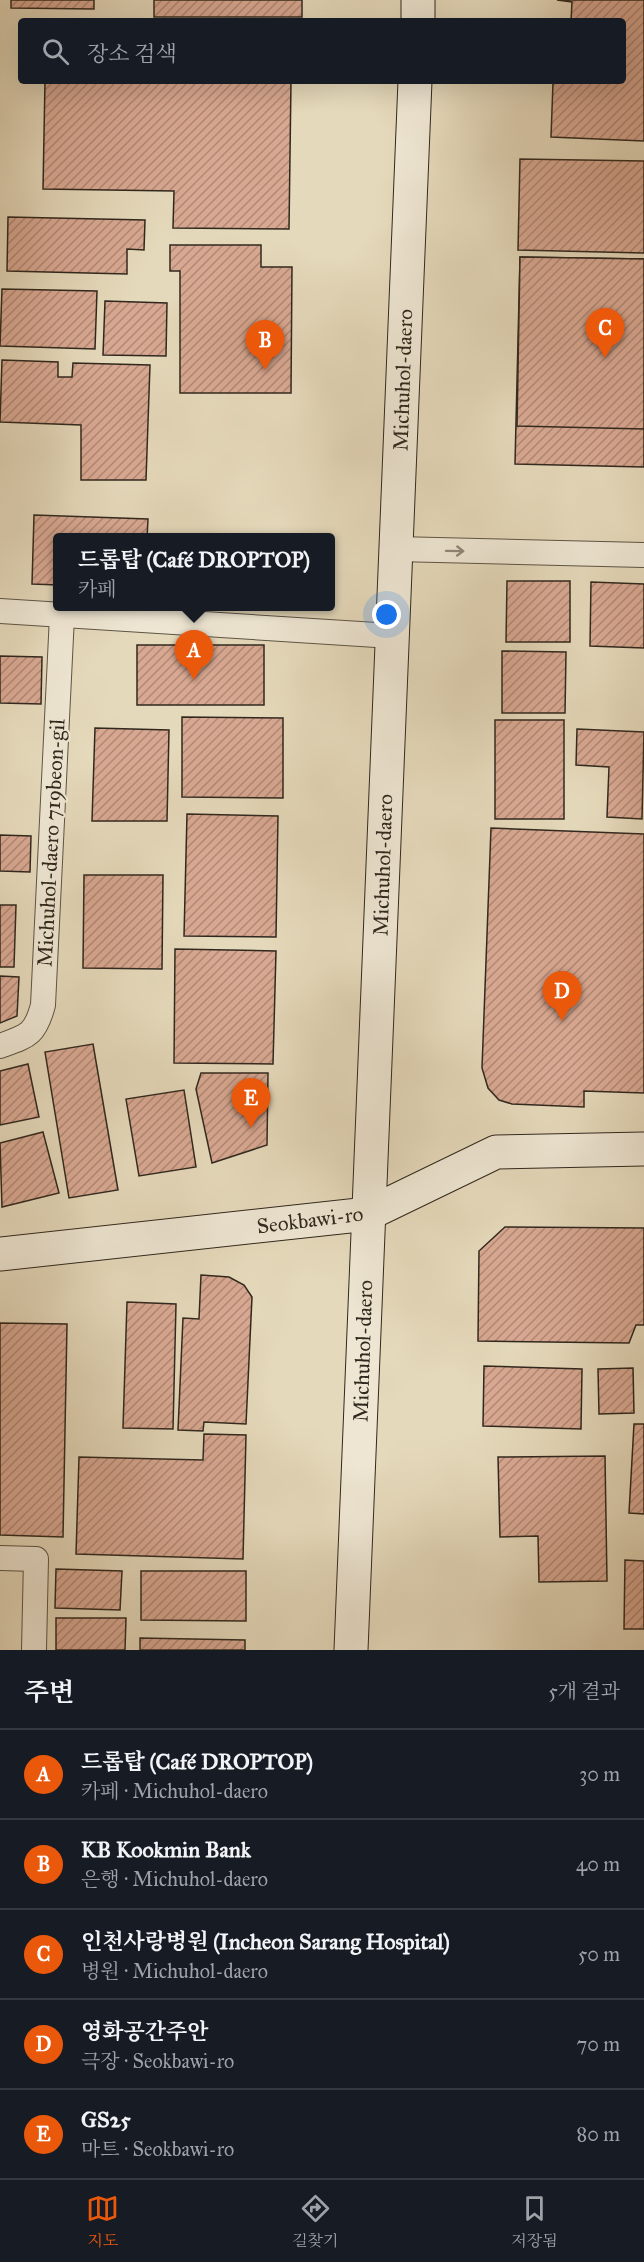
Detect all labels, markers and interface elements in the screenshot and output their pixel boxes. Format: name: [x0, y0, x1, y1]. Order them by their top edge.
search box: [18, 18, 626, 84]
icon: search: [39, 35, 72, 68]
text: 장소 검색: [87, 40, 177, 67]
street label: Michuhol-daero: [388, 308, 418, 451]
pin: C: [586, 308, 624, 358]
pin: B: [246, 320, 284, 370]
popup: [53, 533, 335, 611]
one-way arrow: [444, 545, 464, 557]
text: 드롭탑 (Café DROPTOP): [78, 546, 310, 573]
text: 카페: [78, 577, 117, 601]
your location: [372, 600, 401, 629]
pin: A: [174, 630, 214, 680]
street label: Michuhol-daero 719beon-gil: [32, 718, 70, 968]
street label: Michuhol-daero: [368, 793, 398, 936]
pin: D: [542, 972, 582, 1021]
pin: E: [232, 1078, 270, 1128]
street label: Seokbawi-ro: [255, 1201, 365, 1239]
street label: Michuhol-daero: [348, 1279, 378, 1422]
text: 주변: [24, 1676, 74, 1708]
text: 5개 결과: [548, 1679, 620, 1703]
text: 드롭탑 (Café DROPTOP): [81, 1748, 313, 1775]
text: A: [37, 1762, 50, 1786]
text: 30 m: [579, 1762, 620, 1786]
text: 카페 · Michuhol-daero: [81, 1779, 268, 1803]
text: KB Kookmin Bank: [81, 1836, 251, 1863]
text: B: [37, 1852, 50, 1876]
text: 40 m: [576, 1852, 620, 1876]
text: 은행 · Michuhol-daero: [81, 1867, 268, 1891]
text: 인천사랑병원 (Incheon Sarang Hospital): [81, 1928, 450, 1955]
text: C: [37, 1942, 50, 1966]
text: 50 m: [578, 1942, 620, 1966]
text: 병원 · Michuhol-daero: [81, 1959, 268, 1983]
text: 영화공간주안: [81, 2018, 209, 2045]
text: D: [36, 2032, 51, 2056]
text: 70 m: [577, 2032, 620, 2056]
text: 극장 · Seokbawi-ro: [81, 2049, 234, 2073]
text: GS25: [81, 2106, 131, 2133]
text: E: [36, 2122, 51, 2146]
text: 80 m: [577, 2122, 620, 2146]
text: 마트 · Seokbawi-ro: [81, 2137, 234, 2161]
tab: 지도: [86, 2192, 119, 2251]
tab: 길찾기: [292, 2192, 339, 2251]
tab: 저장됨: [511, 2192, 558, 2251]

